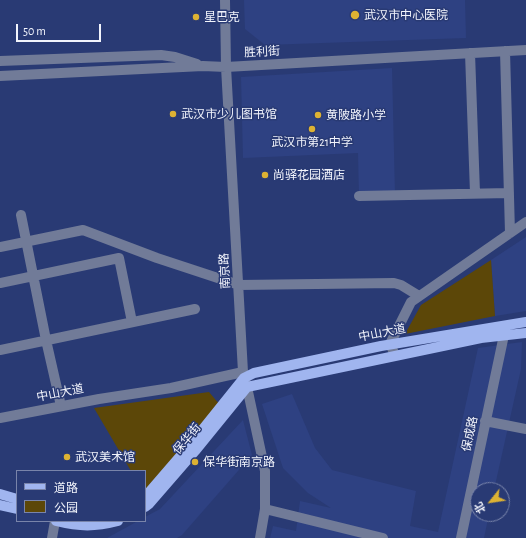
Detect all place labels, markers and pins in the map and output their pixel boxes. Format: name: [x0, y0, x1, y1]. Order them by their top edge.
place label: 武汉市中心医院: [364, 8, 448, 22]
marker: 武汉市中心医院: [349, 9, 361, 21]
place label: 星巴克: [204, 10, 240, 24]
marker: 星巴克: [191, 12, 201, 22]
place label: 武汉市少儿图书馆: [181, 107, 277, 121]
place label: 黄陂路小学: [326, 108, 386, 122]
marker: 武汉市少儿图书馆: [168, 109, 178, 119]
marker: 黄陂路小学: [313, 110, 323, 120]
marker: 武汉市第21中学: [307, 124, 317, 134]
place label: 武汉市第21中学: [271, 135, 353, 149]
place label: 尚驿花园酒店: [273, 168, 345, 182]
marker: 尚驿花园酒店: [260, 170, 270, 180]
place label: 武汉美术馆: [75, 450, 135, 464]
marker: 武汉美术馆: [62, 452, 72, 462]
place label: 保华街南京路: [203, 455, 275, 469]
marker: 保华街南京路: [190, 457, 200, 467]

